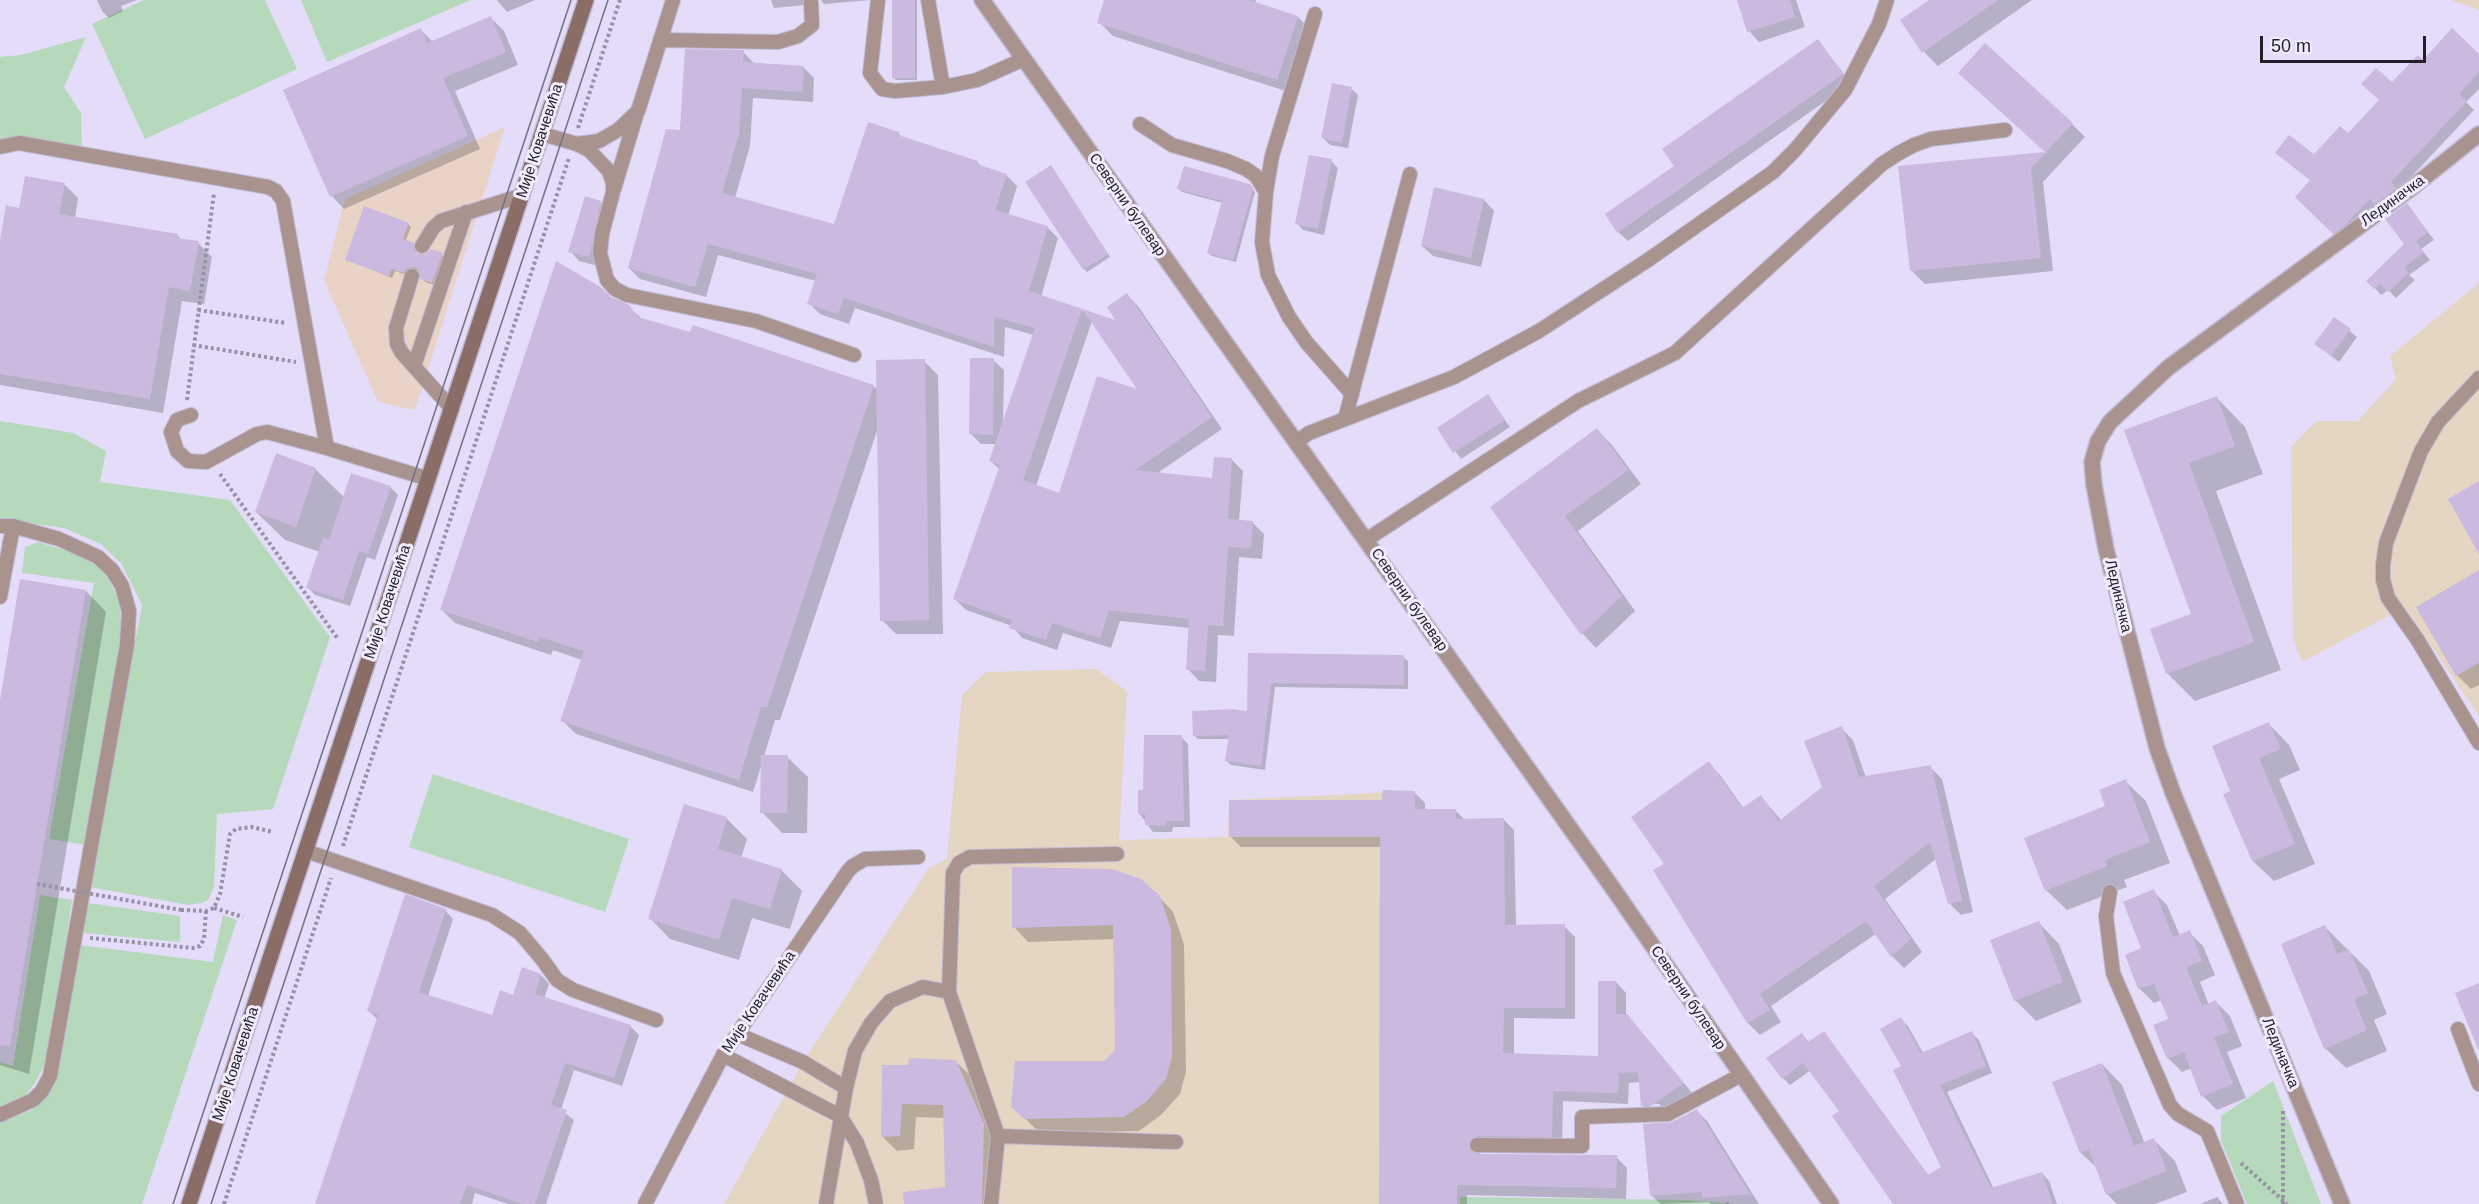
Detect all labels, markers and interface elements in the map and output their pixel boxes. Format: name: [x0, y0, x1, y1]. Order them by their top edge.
scale bar: [2263, 24, 2430, 62]
text: 50 m: [2271, 36, 2311, 56]
street label: Мије Ковачевића: [513, 82, 567, 200]
street label: Северни булевар: [1085, 150, 1169, 260]
street label: Лединачка: [2358, 172, 2428, 230]
street label: Мије Ковачевића: [361, 543, 415, 661]
street label: Северни булевар: [1367, 545, 1451, 655]
street label: Лединачка: [2101, 558, 2135, 634]
street label: Северни булевар: [1647, 943, 1729, 1053]
street label: Мије Ковачевића: [718, 948, 800, 1056]
street label: Мије Ковачевића: [209, 1005, 263, 1123]
street label: Лединачка: [2258, 1015, 2302, 1091]

